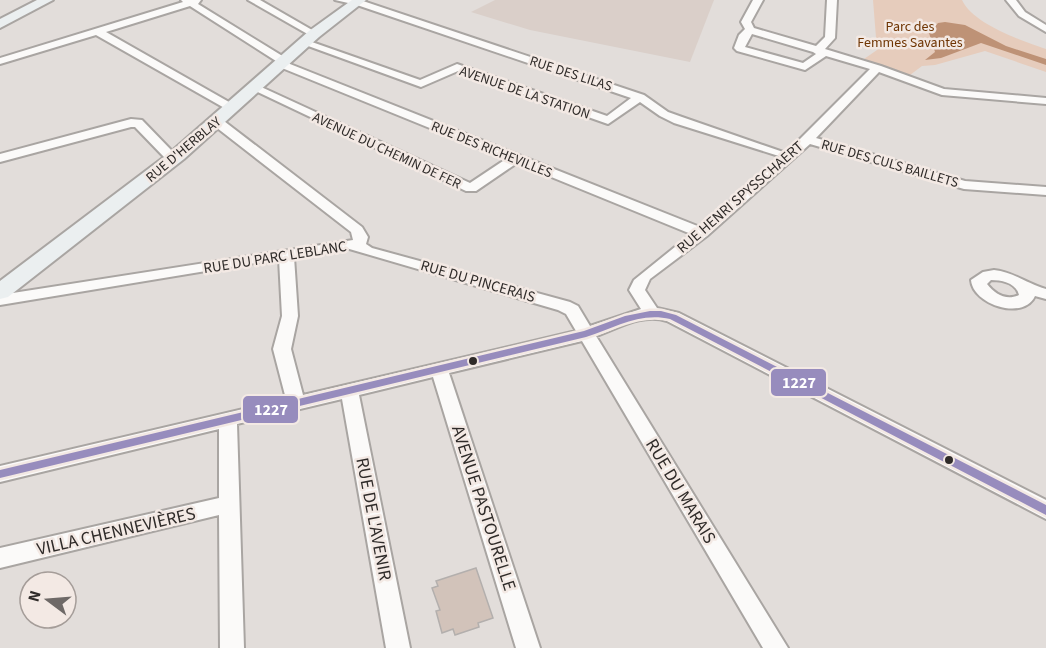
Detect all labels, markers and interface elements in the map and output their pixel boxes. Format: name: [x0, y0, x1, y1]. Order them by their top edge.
park label: Parc des Femmes Savantes: [857, 17, 963, 53]
street label: RUE DES LILAS: [527, 51, 615, 97]
street label: AVENUE DE LA STATION: [457, 61, 593, 125]
street label: AVENUE DU CHEMIN DE FER: [309, 108, 464, 194]
street label: RUE D'HERBLAY: [142, 112, 226, 187]
street label: RUE DES RICHEVILLES: [428, 117, 555, 183]
street label: RUE DES CULS BAILLETS: [819, 135, 961, 193]
street label: RUE HENRI SPYSSCHAERT: [672, 136, 808, 258]
street label: RUE DU PARC LEBLANC: [202, 236, 349, 279]
street label: RUE DU PINCERAIS: [418, 255, 538, 308]
unlabelled marker: [467, 355, 479, 367]
line badge: 1227: [770, 368, 827, 397]
text: 1227: [782, 372, 816, 394]
line badge: 1227: [242, 395, 299, 424]
text: 1227: [254, 399, 288, 421]
street label: AVENUE PASTOURELLE: [445, 422, 522, 594]
street label: RUE DU MARAIS: [639, 434, 722, 548]
unlabelled marker: [943, 454, 955, 466]
street label: RUE DE L'AVENIR: [349, 456, 398, 583]
street label: VILLA CHENNEVIÈRES: [34, 501, 198, 562]
north arrow: [18, 570, 78, 630]
text: N: [23, 588, 47, 604]

